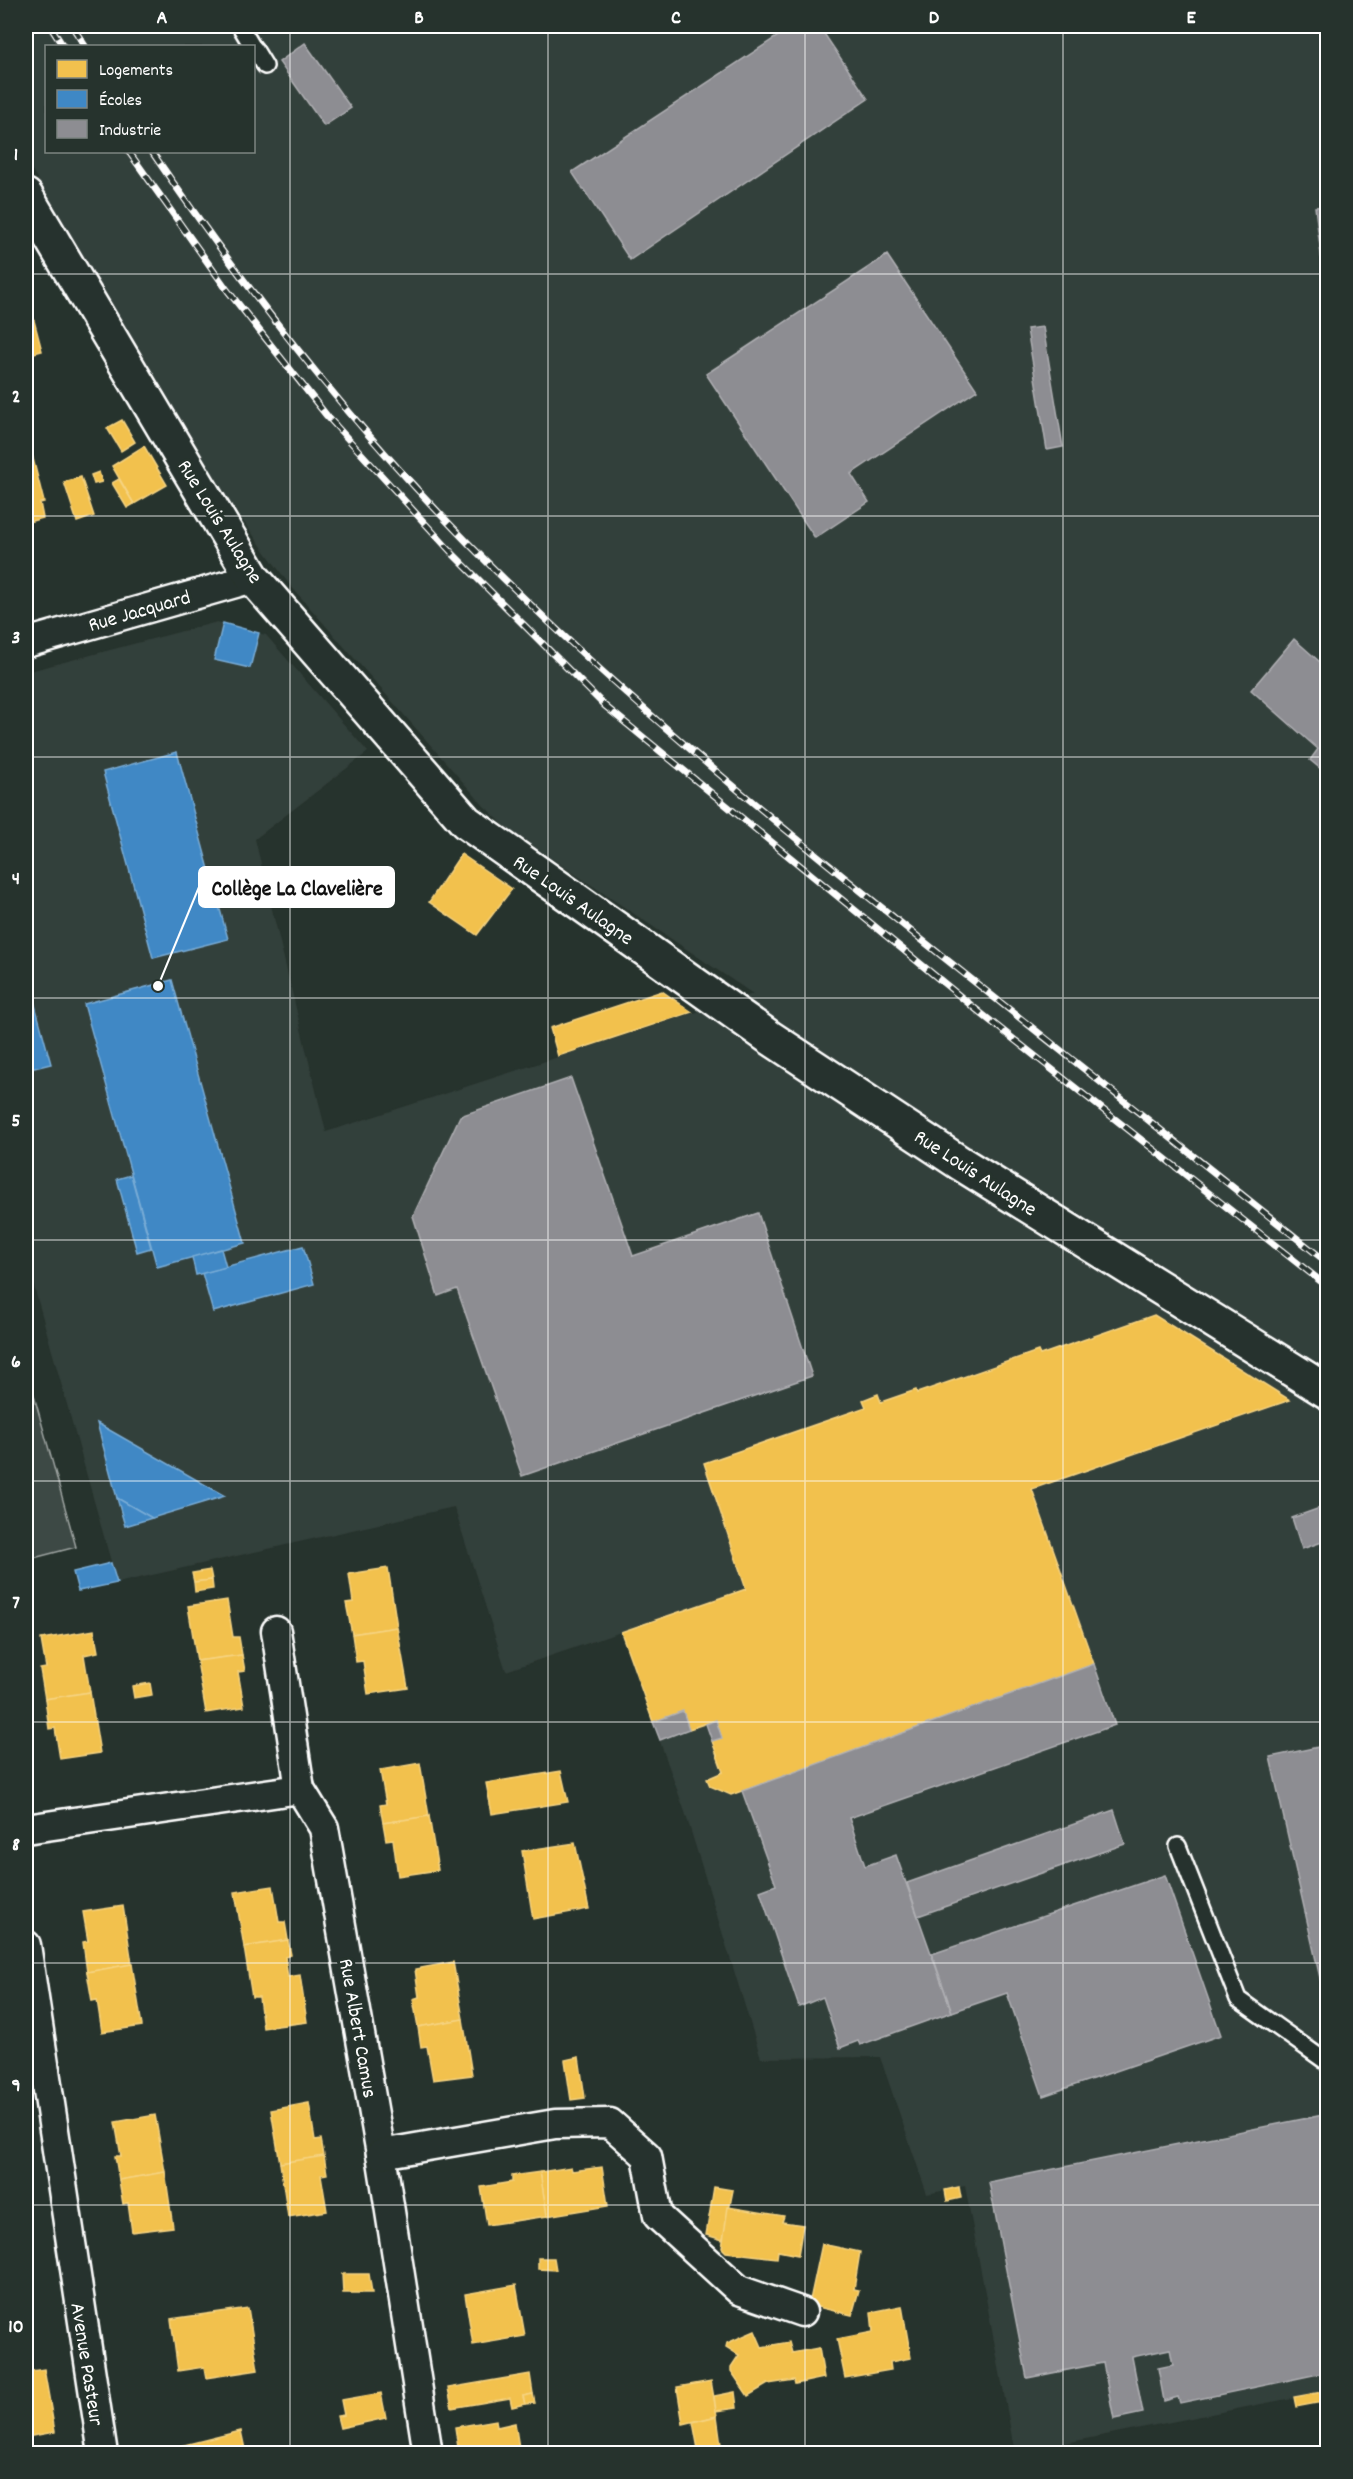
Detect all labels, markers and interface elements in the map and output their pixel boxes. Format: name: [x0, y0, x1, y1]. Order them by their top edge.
text: A: [157, 5, 168, 33]
text: B: [414, 5, 424, 33]
text: C: [671, 5, 681, 33]
text: D: [929, 5, 940, 33]
text: E: [1186, 5, 1196, 33]
legend: [45, 45, 255, 153]
text: Logements: [99, 59, 173, 84]
text: Écoles: [99, 89, 142, 114]
text: Industrie: [99, 119, 161, 144]
text: 1: [14, 142, 18, 170]
text: 2: [12, 384, 20, 412]
street label: Rue Louis Aulagne: [168, 455, 269, 590]
street label: Rue Jacquard: [85, 584, 195, 642]
text: 3: [12, 625, 20, 653]
street label: Rue Louis Aulagne: [506, 849, 639, 954]
text: 4: [12, 866, 20, 894]
callout: Collège La Clavelière: [199, 867, 394, 907]
text: Collège La Clavelière: [211, 875, 383, 906]
text: 5: [11, 1108, 21, 1136]
street label: Rue Louis Aulagne: [907, 1123, 1042, 1226]
text: 6: [11, 1349, 21, 1377]
text: 7: [12, 1590, 20, 1618]
text: 8: [12, 1832, 20, 1860]
street label: Rue Albert Camus: [329, 1956, 383, 2101]
text: 9: [11, 2073, 21, 2101]
street label: Avenue Pasteur: [60, 2301, 110, 2428]
text: 10: [8, 2314, 24, 2342]

